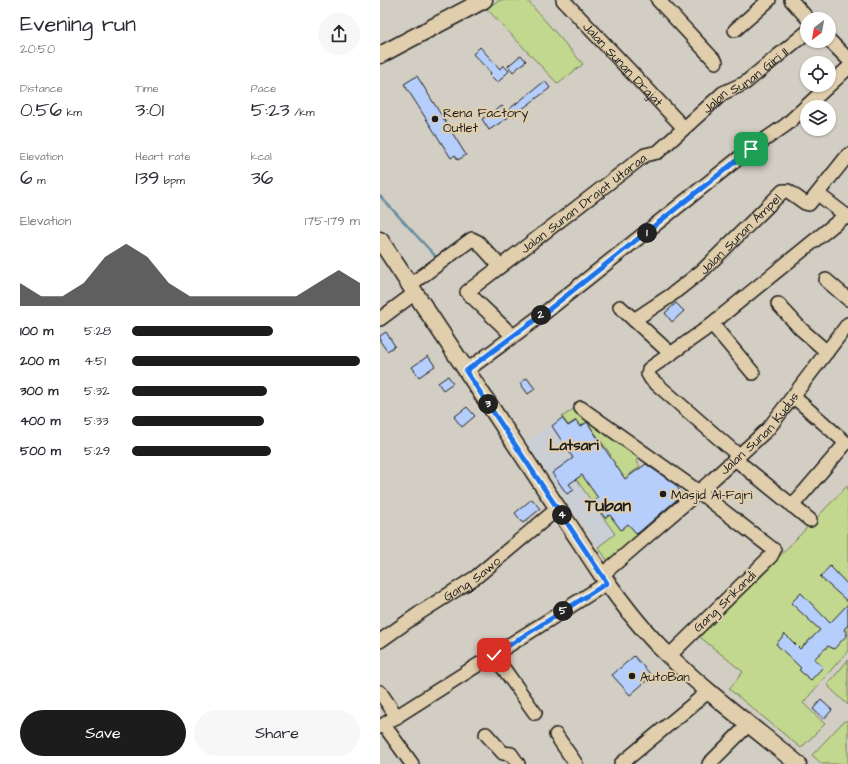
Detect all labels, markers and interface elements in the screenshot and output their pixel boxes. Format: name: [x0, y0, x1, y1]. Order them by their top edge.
text: Evening run: [20, 9, 136, 40]
north arrow: [800, 12, 836, 48]
map controls: [800, 12, 836, 136]
button: share: [318, 13, 360, 55]
street label: Jalan Sunan Drajat: [578, 18, 668, 111]
text: 20:50: [20, 40, 55, 58]
street label: Jalan Sunan Giri II: [698, 43, 792, 118]
button: locate: [800, 56, 836, 92]
text: Distance: [20, 81, 63, 96]
text: Time: [135, 81, 158, 96]
text: Pace: [251, 81, 276, 96]
text: 0.56: [20, 96, 62, 124]
text: 3:01: [135, 96, 164, 124]
text: 5:23: [251, 96, 290, 124]
button: layers: [800, 100, 836, 136]
place label: Rena Factory Outlet: [443, 104, 528, 137]
text: km: [62, 105, 82, 120]
text: /km: [290, 105, 315, 120]
marker: Rena Factory Outlet: [430, 114, 440, 124]
pin: [734, 132, 768, 166]
icon: arrive: [740, 138, 762, 160]
text: Elevation: [20, 149, 63, 164]
text: Heart rate: [135, 149, 191, 164]
text: kcal: [251, 149, 272, 164]
street label: Jalan Sunan Drajat Utaraa: [517, 149, 651, 258]
text: 6: [20, 164, 33, 192]
text: 139: [135, 164, 159, 192]
text: 36: [251, 164, 273, 192]
text: m: [33, 173, 46, 188]
text: bpm: [159, 173, 185, 188]
street label: Jalan Sunan Ampel: [696, 190, 785, 279]
text: Elevation: [20, 212, 71, 230]
text: 175–179 m: [305, 212, 360, 230]
pin: 1: [637, 223, 657, 243]
text: 1: [646, 225, 648, 240]
pin: 2: [531, 305, 551, 325]
text: 2: [538, 307, 544, 322]
text: 100 m: [20, 322, 53, 340]
text: 5:28: [84, 322, 111, 340]
text: 200 m: [20, 352, 59, 370]
text: 4:51: [84, 352, 106, 370]
text: 300 m: [20, 382, 58, 400]
text: 5:32: [84, 382, 109, 400]
street label: Jalan Sunan Kudus: [716, 388, 803, 479]
pin: 3: [478, 394, 498, 414]
text: 3: [485, 396, 491, 411]
text: 400 m: [20, 412, 61, 430]
text: 5:33: [84, 412, 109, 430]
district label: Latsari: [549, 435, 600, 456]
text: 500 m: [20, 442, 61, 460]
text: 5:29: [84, 442, 110, 460]
place label: Masjid Al-Fajri: [671, 486, 753, 504]
marker: Masjid Al-Fajri: [658, 489, 668, 499]
district label: Tuban: [584, 494, 631, 518]
pin: 4: [552, 505, 572, 525]
text: 4: [558, 507, 566, 522]
street label: Gang Sawo: [440, 552, 505, 606]
street label: Gang Srikandi: [689, 567, 761, 637]
pin: 5: [553, 601, 573, 621]
text: 5: [559, 603, 567, 618]
pin: [477, 638, 511, 672]
icon: check: [483, 644, 505, 666]
place label: AutoBan: [640, 668, 690, 686]
marker: AutoBan: [627, 671, 637, 681]
button: Save: [20, 710, 186, 756]
button: Share: [194, 710, 360, 756]

